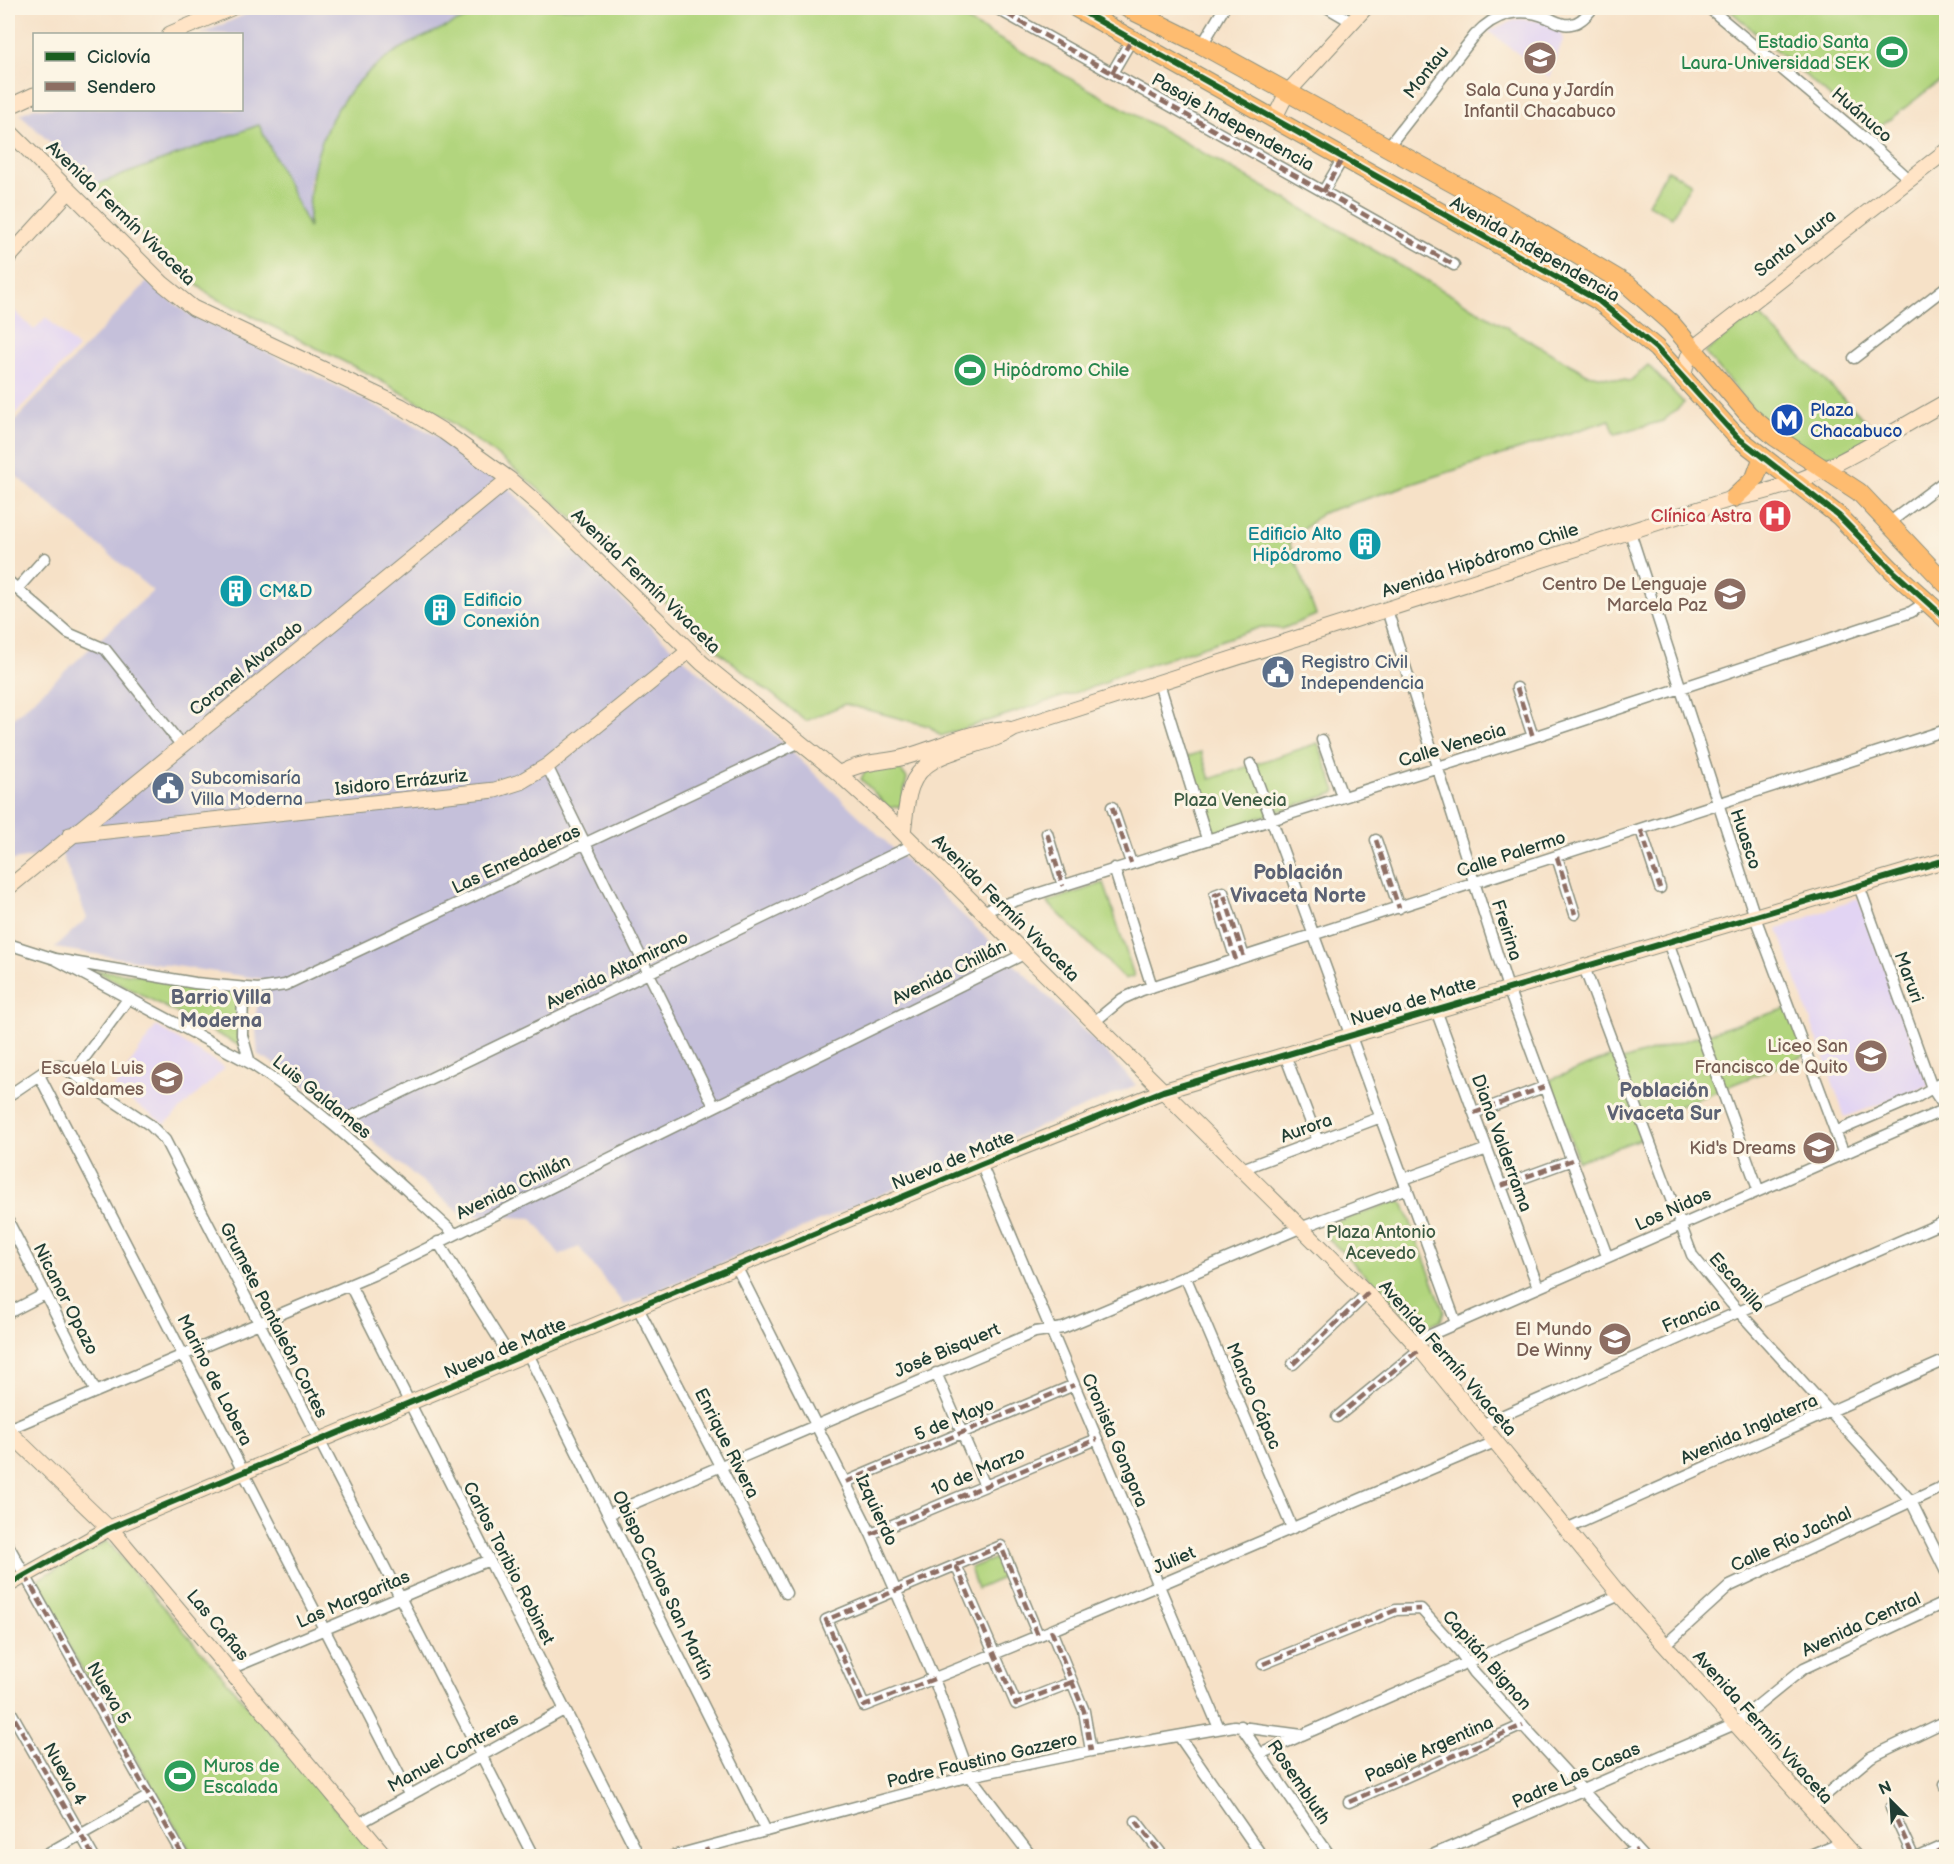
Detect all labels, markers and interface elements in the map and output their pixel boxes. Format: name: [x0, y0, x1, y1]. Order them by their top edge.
place label: Estadio Santa Laura-Universidad SEK: [1681, 32, 1869, 74]
legend: [33, 33, 243, 111]
sports icon: Estadio Santa Laura-Universidad SEK: [1874, 34, 1910, 70]
school or university icon: Sala Cuna y Jardín Infantil Chacabuco: [1522, 40, 1558, 76]
street label: Montau: [1399, 42, 1453, 103]
text: Ciclovía: [87, 47, 151, 68]
street label: Pasaje Independencia: [1148, 69, 1318, 176]
text: Sendero: [87, 77, 156, 98]
place label: Sala Cuna y Jardín Infantil Chacabuco: [1464, 80, 1616, 122]
street label: Huánuco: [1827, 83, 1896, 147]
street label: Avenida Fermín Vivaceta: [42, 137, 200, 290]
street label: Avenida Independencia: [1446, 192, 1623, 307]
street label: Santa Laura: [1750, 205, 1840, 282]
sports icon: Hipódromo Chile: [952, 352, 988, 388]
place label: Hipódromo Chile: [993, 360, 1130, 381]
place label: Plaza Chacabuco: [1810, 400, 1902, 442]
metro station icon: Plaza Chacabuco: [1769, 402, 1805, 438]
hospital icon: Clínica Astra: [1757, 498, 1793, 534]
street label: Avenida Fermín Vivaceta: [567, 505, 725, 658]
place label: Clínica Astra: [1651, 506, 1752, 527]
street label: Avenida Hipódromo Chile: [1379, 519, 1581, 602]
place label: Edificio Alto Hipódromo: [1248, 524, 1342, 566]
building icon: Edificio Alto Hipódromo: [1347, 526, 1383, 562]
building icon: CM&D: [218, 573, 254, 609]
place label: Centro De Lenguaje Marcela Paz: [1542, 574, 1707, 616]
school or university icon: Centro De Lenguaje Marcela Paz: [1712, 576, 1748, 612]
place label: CM&D: [259, 581, 312, 602]
place label: Edificio Conexión: [463, 590, 540, 632]
building icon: Edificio Conexión: [422, 592, 458, 628]
street label: Coronel Alvarado: [185, 616, 307, 720]
place label: Registro Civil Independencia: [1301, 652, 1424, 694]
public building icon: Registro Civil Independencia: [1260, 654, 1296, 690]
street label: Calle Venecia: [1396, 719, 1508, 772]
street label: Isidoro Errázuriz: [334, 765, 469, 800]
place label: Subcomisaría Villa Moderna: [191, 768, 303, 810]
public building icon: Subcomisaría Villa Moderna: [150, 770, 186, 806]
park label: Plaza Venecia: [1173, 790, 1287, 811]
street label: Huasco: [1725, 806, 1766, 872]
street label: Las Enredaderas: [449, 820, 584, 898]
street label: Calle Palermo: [1454, 827, 1568, 882]
street label: Avenida Fermín Vivaceta: [928, 831, 1083, 986]
district label: Población Vivaceta Norte: [1230, 861, 1366, 908]
street label: Freirina: [1487, 897, 1526, 963]
street label: Avenida Altamirano: [543, 927, 692, 1014]
street label: Avenida Chillán: [889, 936, 1010, 1009]
street label: Maruri: [1890, 949, 1927, 1006]
street label: Nueva de Matte: [1348, 972, 1479, 1031]
district label: Barrio Villa Moderna: [171, 986, 271, 1033]
place label: Liceo San Francisco de Quito: [1694, 1036, 1848, 1078]
school or university icon: Liceo San Francisco de Quito: [1853, 1038, 1889, 1074]
street label: Luis Galdames: [268, 1051, 375, 1144]
place label: Escuela Luis Galdames: [41, 1058, 144, 1100]
school or university icon: Escuela Luis Galdames: [149, 1060, 185, 1096]
street label: Diana Valderrama: [1467, 1072, 1536, 1215]
district label: Población Vivaceta Sur: [1607, 1079, 1722, 1126]
street label: Aurora: [1277, 1109, 1335, 1147]
street label: Nueva de Matte: [889, 1126, 1018, 1195]
school or university icon: Kid's Dreams: [1801, 1130, 1837, 1166]
place label: Kid's Dreams: [1689, 1138, 1796, 1159]
street label: Avenida Chillán: [453, 1151, 574, 1224]
street label: Los Nidos: [1632, 1183, 1715, 1236]
street label: Grumete Pantaleón Cortes: [215, 1219, 332, 1421]
park label: Plaza Antonio Acevedo: [1326, 1222, 1436, 1264]
street label: Nicanor Opazo: [28, 1240, 103, 1358]
street label: Escanilla: [1704, 1248, 1769, 1316]
street label: Avenida Fermín Vivaceta: [1374, 1276, 1521, 1440]
street label: Francia: [1659, 1293, 1723, 1337]
street label: Marino de Lobera: [172, 1311, 257, 1449]
street label: Nueva de Matte: [441, 1313, 570, 1384]
street label: José Bisquert: [891, 1319, 1004, 1382]
place label: El Mundo De Winny: [1515, 1319, 1593, 1361]
school or university icon: El Mundo De Winny: [1597, 1321, 1633, 1357]
street label: Manco Cápac: [1222, 1340, 1285, 1453]
street label: Cronista Gongora: [1077, 1370, 1152, 1510]
street label: Enrique Rivera: [690, 1385, 763, 1502]
street label: Avenida Inglaterra: [1677, 1390, 1821, 1469]
street label: 5 de Mayo: [911, 1393, 997, 1446]
street label: 10 de Marzo: [928, 1442, 1028, 1501]
street label: Izquierdo: [851, 1471, 902, 1549]
street label: Carlos Toribio Robinet: [458, 1478, 559, 1649]
street label: Obispo Carlos San Martín: [608, 1487, 718, 1683]
street label: Calle Río Jachal: [1728, 1502, 1855, 1577]
street label: Juliet: [1150, 1542, 1199, 1579]
street label: Las Margaritas: [293, 1566, 413, 1633]
street label: Las Cañas: [182, 1586, 253, 1665]
street label: Avenida Central: [1798, 1588, 1924, 1661]
street label: Capitán Bignon: [1438, 1606, 1536, 1714]
street label: Avenida Fermín Vivaceta: [1688, 1646, 1837, 1808]
street label: Nueva 5: [82, 1659, 135, 1728]
street label: Manuel Contreras: [384, 1708, 522, 1797]
street label: Pasaje Argentina: [1362, 1712, 1497, 1787]
street label: Padre Faustino Gazzero: [885, 1728, 1079, 1793]
street label: Rosembluth: [1263, 1736, 1335, 1829]
street label: Padre Las Casas: [1509, 1738, 1643, 1813]
street label: Nueva 4: [38, 1739, 91, 1809]
place label: Muros de Escalada: [203, 1756, 280, 1798]
sports icon: Muros de Escalada: [162, 1758, 198, 1794]
north arrow: [1861, 1771, 1921, 1831]
text: N: [1876, 1778, 1895, 1800]

